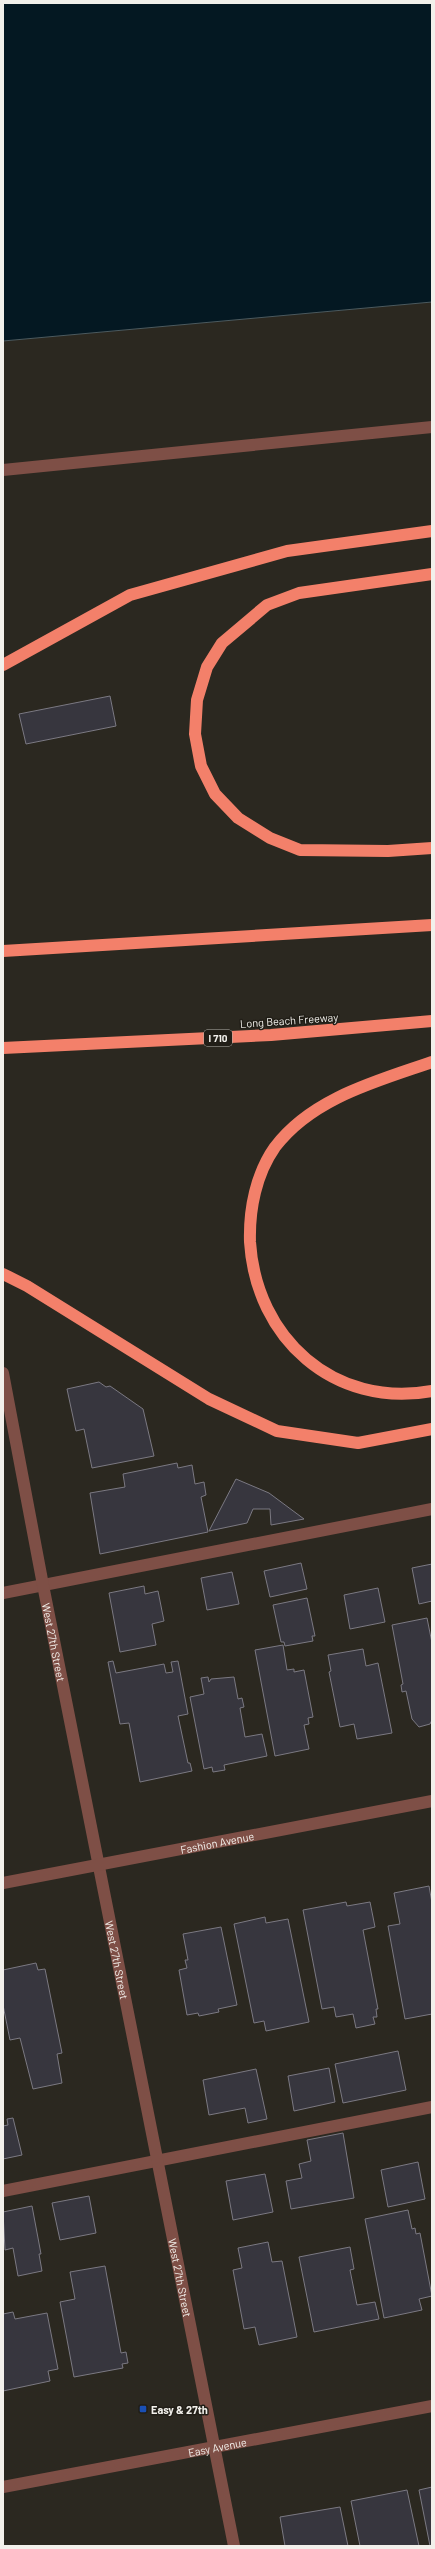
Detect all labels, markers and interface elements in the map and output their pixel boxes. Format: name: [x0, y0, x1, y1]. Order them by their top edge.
street label: Long Beach Freeway: [239, 1010, 339, 1030]
road number: I 710: [204, 1030, 232, 1046]
street label: West 27th Street: [40, 1602, 69, 1683]
street label: Fashion Avenue: [179, 1829, 255, 1855]
street label: West 27th Street: [103, 1920, 132, 2000]
street label: West 27th Street: [167, 2237, 195, 2318]
place label: Easy & 27th: [151, 2403, 208, 2416]
marker: Easy & 27th: [138, 2404, 148, 2414]
street label: Easy Avenue: [187, 2435, 248, 2458]

